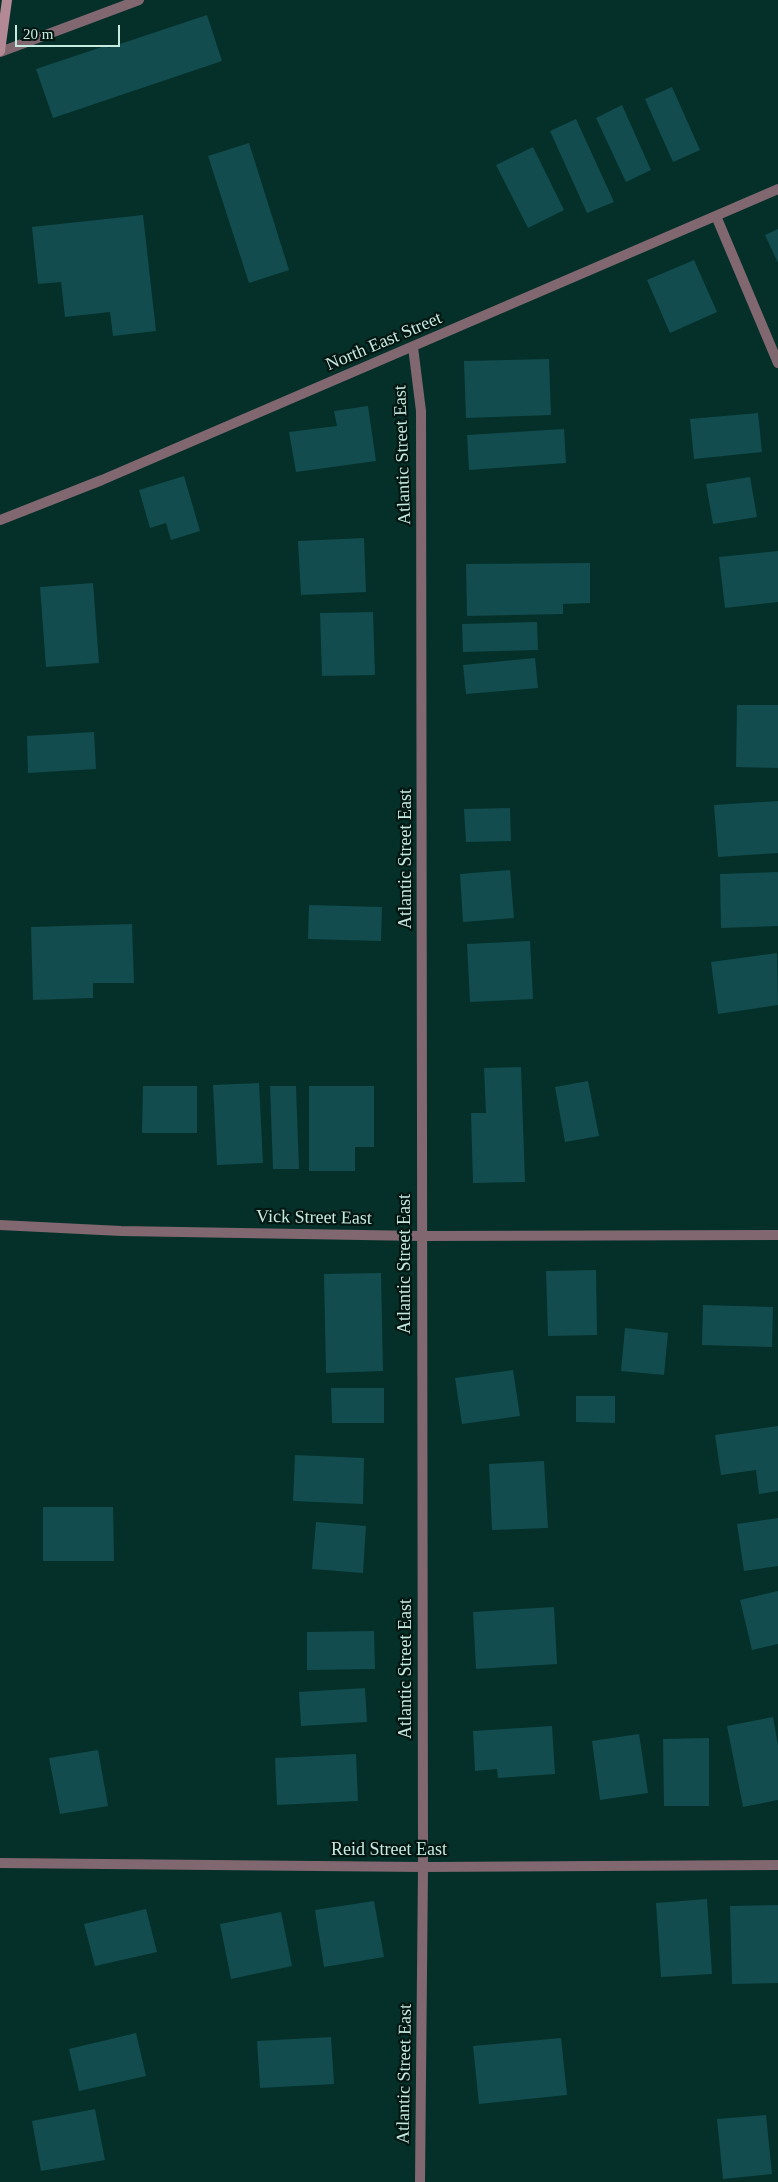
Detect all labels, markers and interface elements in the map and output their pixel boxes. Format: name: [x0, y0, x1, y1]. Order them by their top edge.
scale bar: [18, 15, 122, 47]
text: 20 m: [23, 26, 53, 42]
street label: North East Street: [323, 308, 445, 376]
street label: Atlantic Street East: [390, 385, 416, 525]
street label: Atlantic Street East: [395, 789, 417, 929]
street label: Atlantic Street East: [394, 1194, 416, 1334]
street label: Vick Street East: [256, 1206, 372, 1230]
street label: Atlantic Street East: [395, 1599, 417, 1739]
street label: Reid Street East: [331, 1839, 447, 1861]
street label: Atlantic Street East: [393, 2004, 417, 2144]

